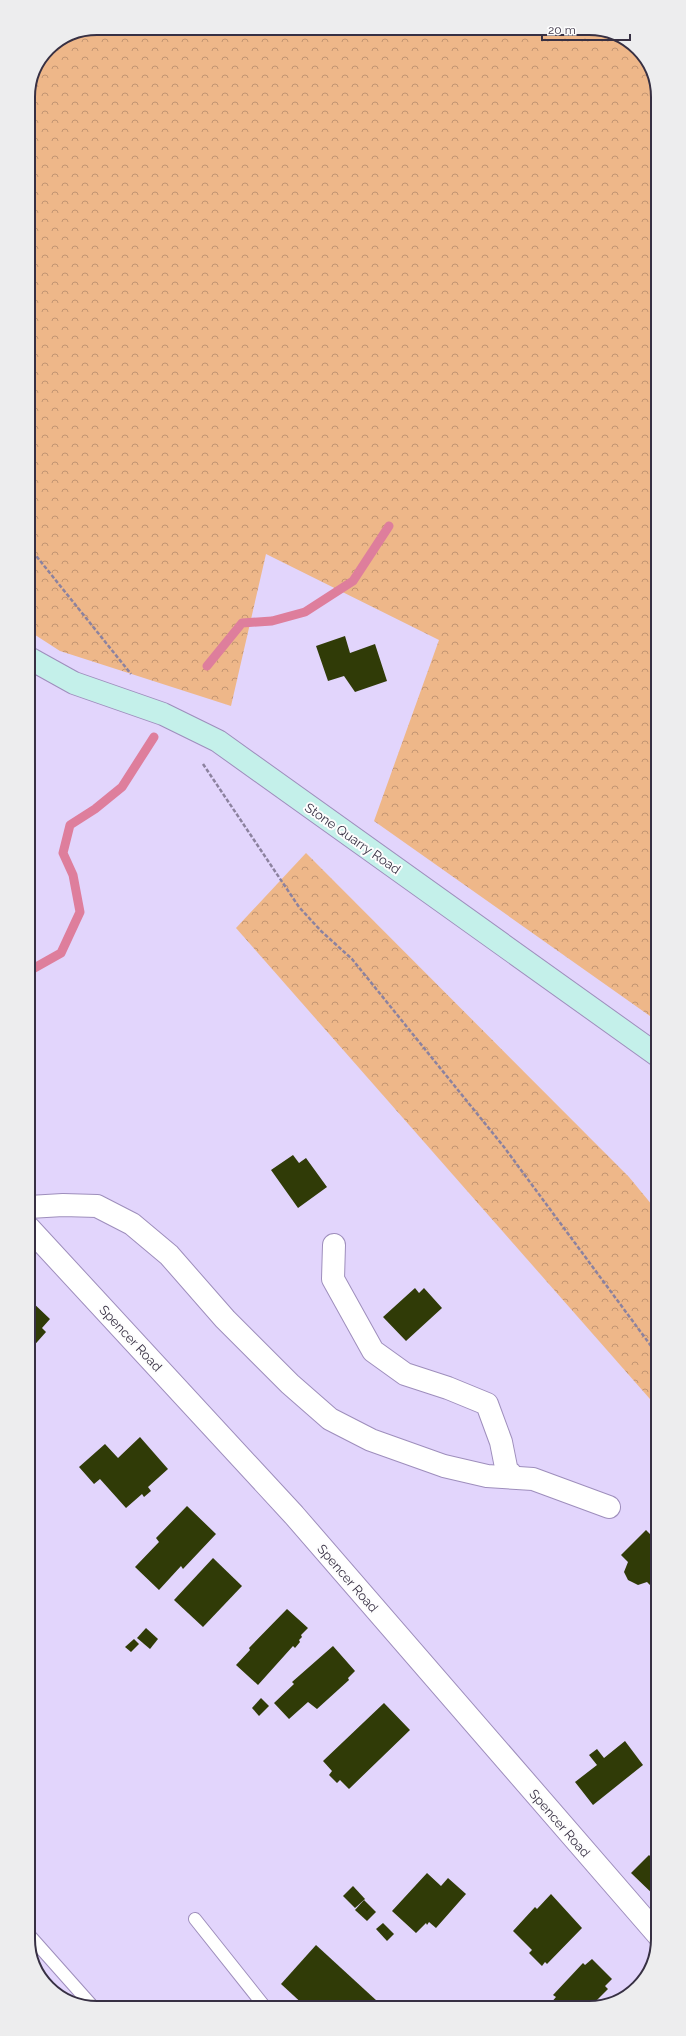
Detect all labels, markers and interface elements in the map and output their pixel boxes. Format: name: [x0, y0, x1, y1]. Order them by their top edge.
scale bar: [542, 16, 630, 42]
text: 20 m: [548, 23, 576, 37]
street label: Stone Quarry Road: [302, 800, 403, 877]
street label: Spencer Road: [96, 1302, 165, 1374]
street label: Spencer Road: [314, 1541, 381, 1615]
street label: Spencer Road: [526, 1786, 593, 1860]

